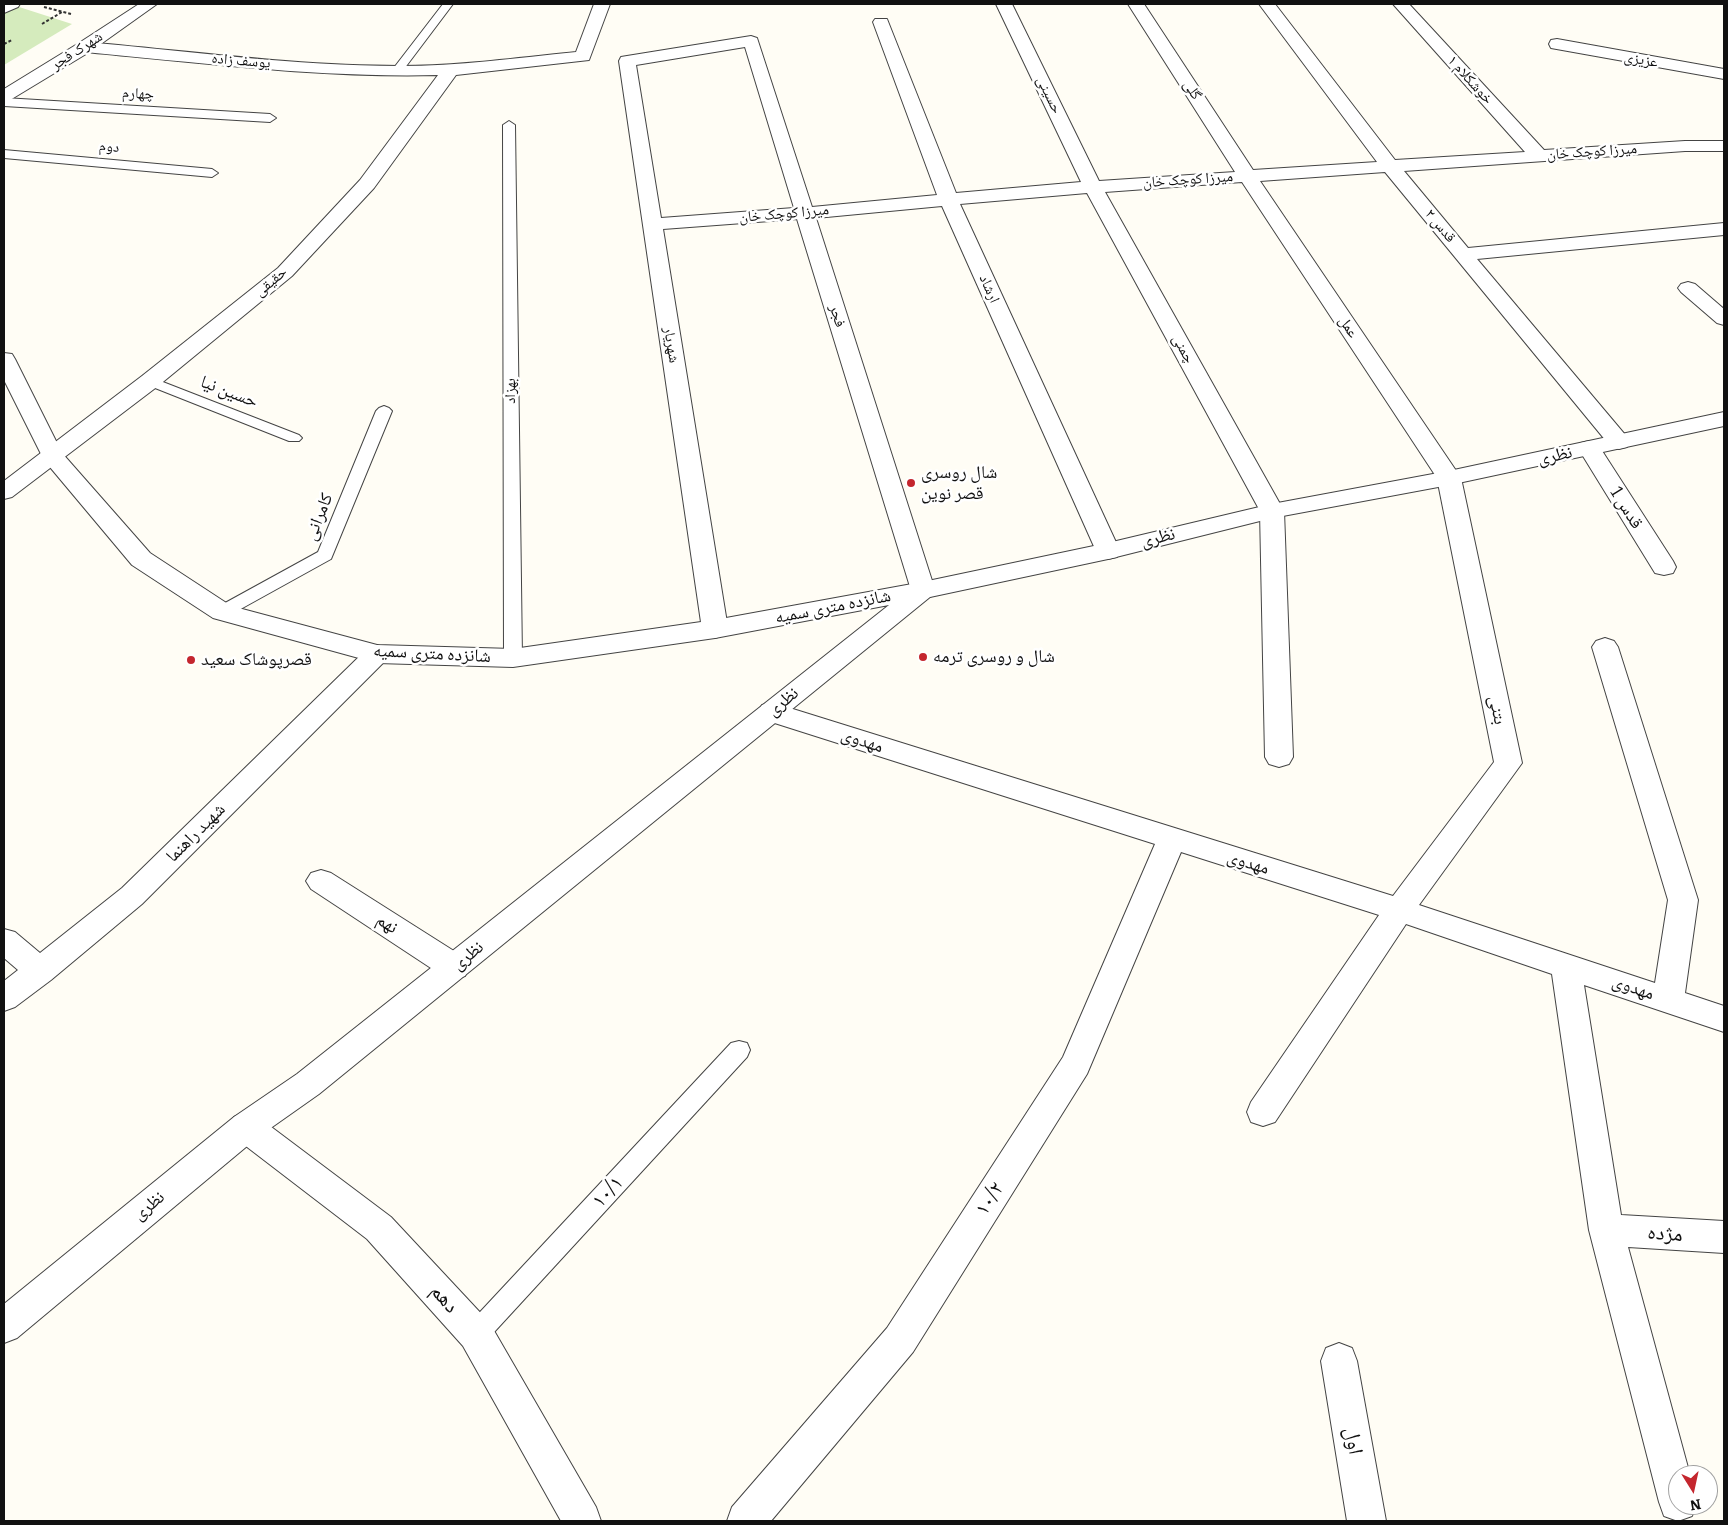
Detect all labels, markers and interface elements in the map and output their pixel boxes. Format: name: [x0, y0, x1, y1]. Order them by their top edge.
street label: شهرک فجر: [48, 28, 106, 74]
street label: عزیزی: [1623, 48, 1659, 72]
street label: یوسف زاده: [211, 49, 271, 73]
street label: خوشکلام ۱: [1443, 52, 1497, 108]
street label: حسینی: [1032, 73, 1066, 117]
street label: گلی: [1179, 77, 1205, 103]
street label: چهارم: [121, 84, 155, 104]
street label: دوم: [98, 137, 120, 157]
street label: میرزا کوچک خان: [1546, 140, 1638, 164]
street label: میرزا کوچک خان: [1142, 168, 1234, 192]
street label: میرزا کوچک خان: [738, 201, 830, 227]
street label: قدس ۲: [1421, 206, 1459, 246]
street label: حقیقی: [251, 263, 291, 301]
street label: ارشاد: [975, 272, 1003, 306]
street label: فجر: [825, 303, 849, 329]
street label: عمل: [1334, 313, 1362, 341]
street label: شهریار: [659, 326, 683, 364]
street label: چمنی: [1168, 331, 1198, 367]
street label: حسین نیا: [197, 371, 261, 413]
street label: بهزاد: [502, 378, 520, 404]
street label: نظری: [1536, 442, 1574, 470]
place label: شال روسری قصر نوین: [921, 462, 997, 504]
marker: شال روسری قصر نوین: [905, 477, 917, 489]
street label: قدس 1: [1605, 483, 1647, 533]
street label: کامرانی: [300, 490, 338, 544]
street label: نظری: [1139, 523, 1177, 553]
street label: شانزده متری سمیه: [773, 585, 893, 629]
street label: شانزده متری سمیه: [373, 640, 491, 668]
place label: شال و روسری ترمه: [933, 646, 1055, 668]
place label: قصرپوشاک سعید: [201, 649, 312, 671]
marker: شال و روسری ترمه: [917, 651, 929, 663]
marker: قصرپوشاک سعید: [185, 654, 197, 666]
street label: نظری: [763, 683, 803, 721]
street label: بتنی: [1483, 694, 1511, 726]
street label: مهدوی: [838, 724, 886, 758]
street label: شهید راهنما: [162, 799, 230, 867]
street label: مهدوی: [1224, 846, 1272, 880]
street label: نهم: [372, 909, 402, 939]
street label: نظری: [448, 937, 488, 975]
street label: مهدوی: [1609, 971, 1657, 1005]
street label: ۱۰/۱: [587, 1171, 629, 1213]
street label: ۱۰/۲: [970, 1178, 1010, 1220]
street label: نظری: [129, 1187, 169, 1225]
street label: مژده: [1647, 1220, 1683, 1248]
street label: دهم: [424, 1279, 464, 1319]
street label: اول: [1338, 1425, 1368, 1457]
north arrow: [1668, 1465, 1718, 1515]
text: N: [1689, 1495, 1702, 1514]

